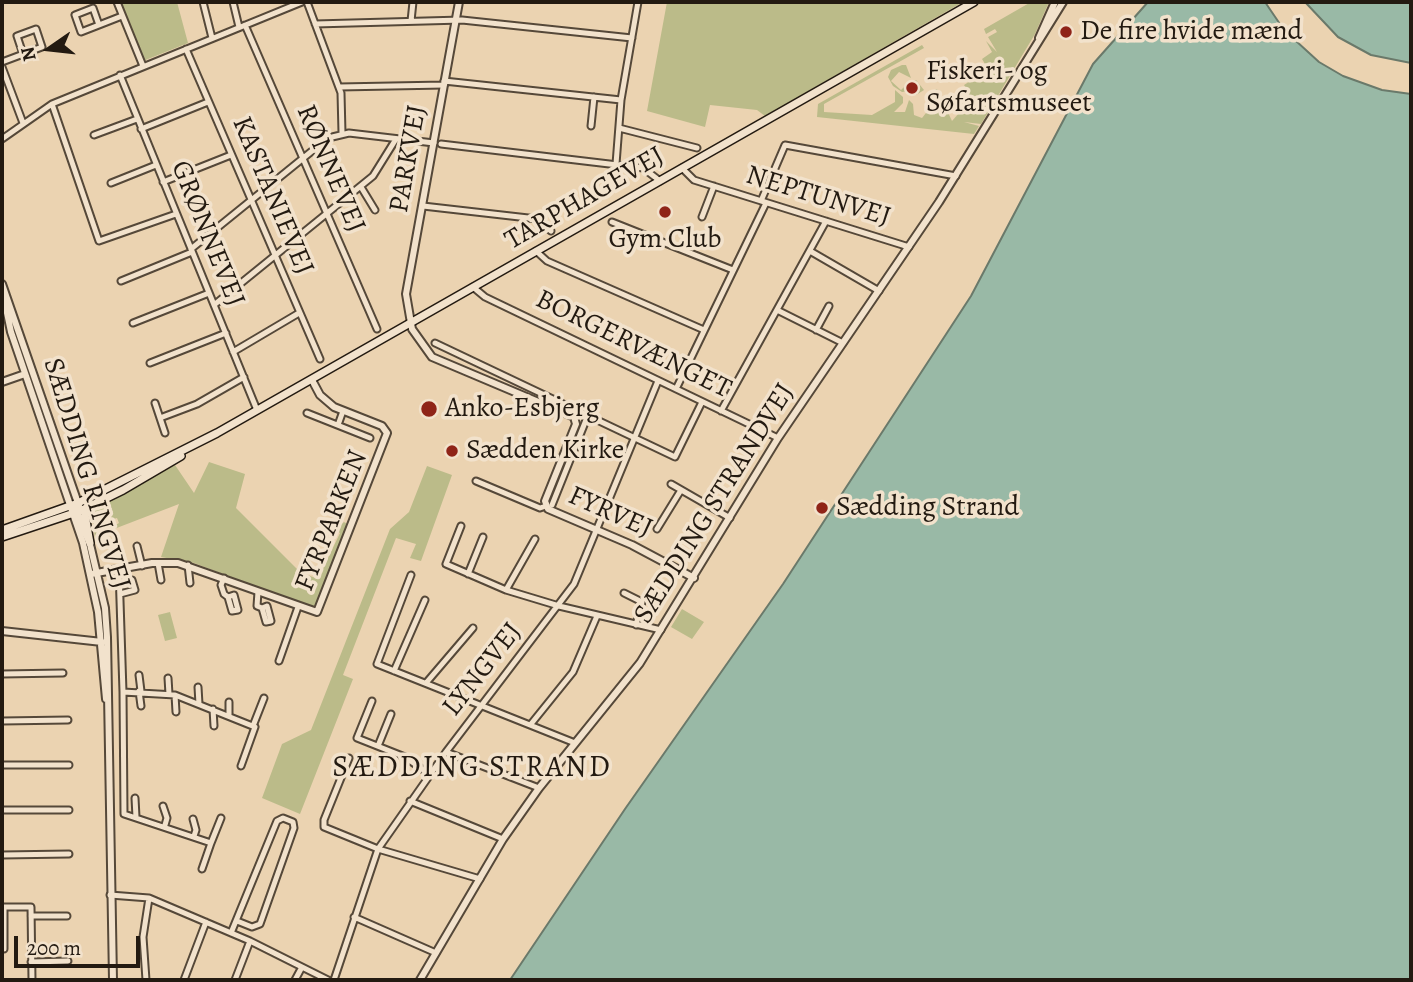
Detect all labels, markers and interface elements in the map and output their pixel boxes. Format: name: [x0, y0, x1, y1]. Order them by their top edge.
north arrow: [14, 14, 84, 84]
place label: De fire hvide mænd: [1080, 15, 1303, 49]
marker: De fire hvide mænd: [1058, 24, 1074, 40]
text: N: [14, 44, 43, 64]
place label: Fiskeri- og Søfartsmuseet: [926, 55, 1091, 121]
marker: Fiskeri- og Søfartsmuseet: [904, 80, 920, 96]
street label: RØNNEVEJ: [288, 100, 372, 238]
street label: PARKVEJ: [383, 103, 435, 215]
street label: KASTANIEVEJ: [224, 112, 320, 280]
street label: TARPHAGEVEJ: [499, 140, 671, 258]
street label: GRØNNEVEJ: [162, 156, 252, 312]
street label: NEPTUNVEJ: [742, 159, 894, 235]
marker: Gym Club: [657, 204, 673, 220]
place label: Gym Club: [608, 223, 722, 257]
street label: BORGERVÆNGET: [530, 283, 736, 407]
street label: SÆDDING RINGVEJ: [35, 354, 137, 594]
street label: SÆDDING STRANDVEJ: [627, 378, 803, 630]
place label: Anko-Esbjerg: [445, 392, 600, 426]
marker: Anko-Esbjerg: [419, 399, 439, 419]
place label: Sædden Kirke: [466, 434, 624, 468]
marker: Sædden Kirke: [444, 443, 460, 459]
street label: FYRPARKEN: [289, 446, 375, 596]
street label: FYRVEJ: [563, 480, 657, 546]
place label: Sædding Strand: [836, 491, 1019, 525]
marker: Sædding Strand: [814, 500, 830, 516]
street label: LYNGVEJ: [436, 616, 530, 724]
district label: SÆDDING STRAND: [334, 751, 610, 787]
scale bar: [18, 922, 144, 966]
text: 200 m: [27, 934, 81, 962]

